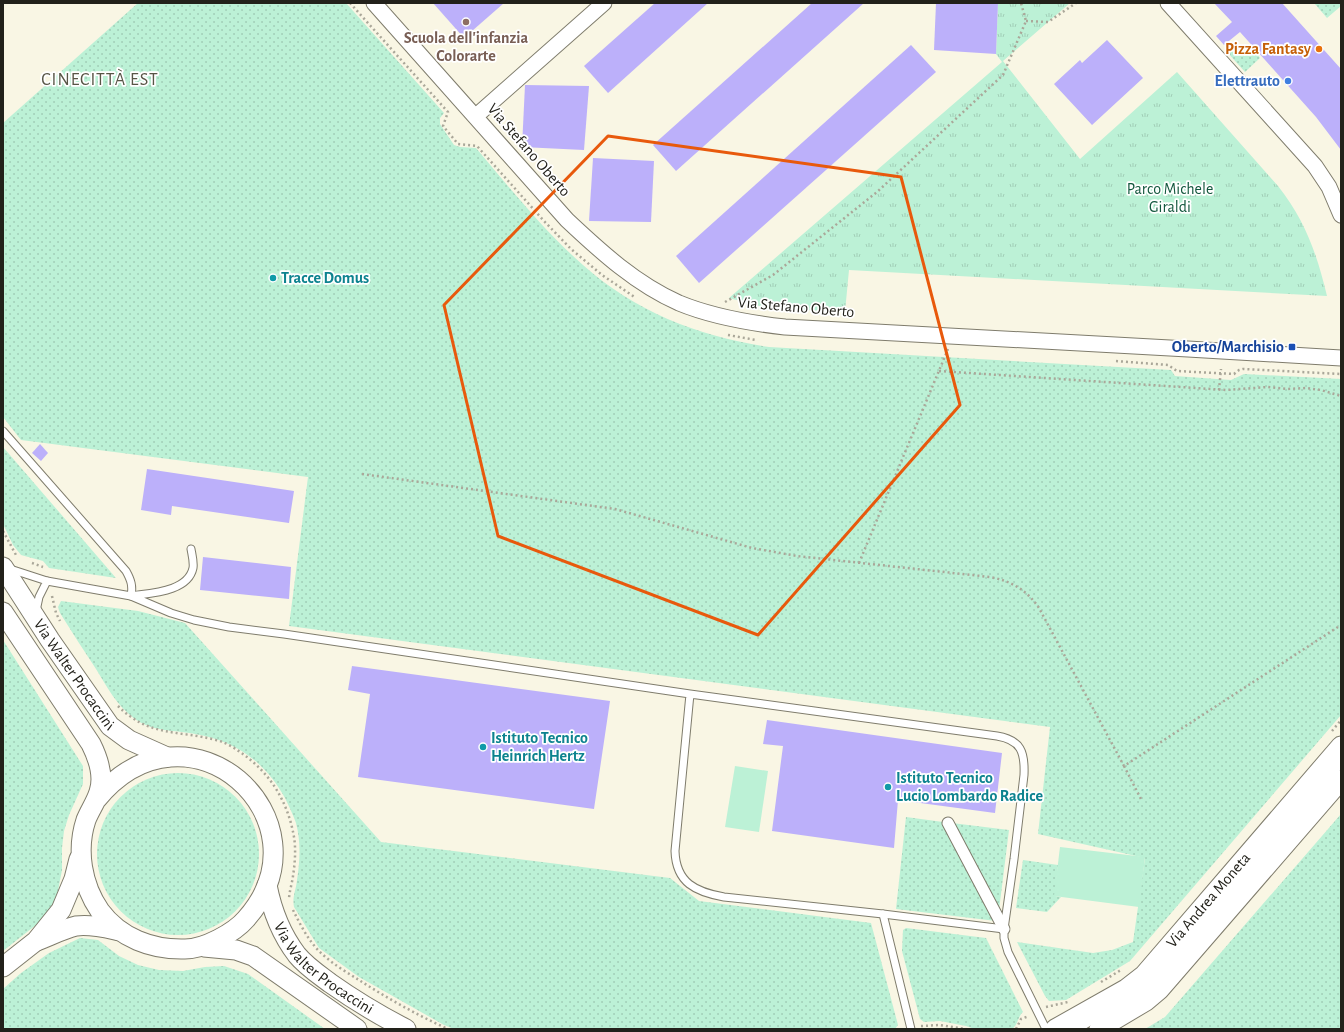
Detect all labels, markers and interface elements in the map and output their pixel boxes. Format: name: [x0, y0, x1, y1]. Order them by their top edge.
marker: Scuola dell'infanzia Colorarte: [461, 17, 471, 27]
place label: Scuola dell'infanzia Colorarte: [404, 30, 529, 64]
place label: Pizza Fantasy: [1225, 41, 1312, 58]
marker: Pizza Fantasy: [1314, 44, 1324, 54]
district label: CINECITTÀ EST: [41, 68, 159, 89]
place label: Elettrauto: [1214, 73, 1280, 89]
marker: Elettrauto: [1283, 76, 1293, 86]
street label: Via Stefano Oberto: [485, 101, 574, 200]
park label: Parco Michele Giraldi: [1127, 181, 1213, 215]
place label: Tracce Domus: [281, 270, 369, 286]
marker: Tracce Domus: [268, 273, 278, 283]
street label: Via Stefano Oberto: [737, 294, 855, 320]
place label: Oberto/Marchisio: [1172, 339, 1284, 355]
marker: Oberto/Marchisio: [1287, 342, 1297, 352]
street label: Via Walter Procaccini: [31, 616, 117, 734]
place label: Istituto Tecnico Heinrich Hertz: [491, 730, 588, 764]
marker: Istituto Tecnico Heinrich Hertz: [478, 742, 488, 752]
place label: Istituto Tecnico Lucio Lombardo Radice: [896, 770, 1043, 804]
marker: Istituto Tecnico Lucio Lombardo Radice: [883, 782, 893, 792]
street label: Via Andrea Moneta: [1163, 850, 1253, 951]
street label: Via Walter Procaccini: [271, 920, 376, 1017]

